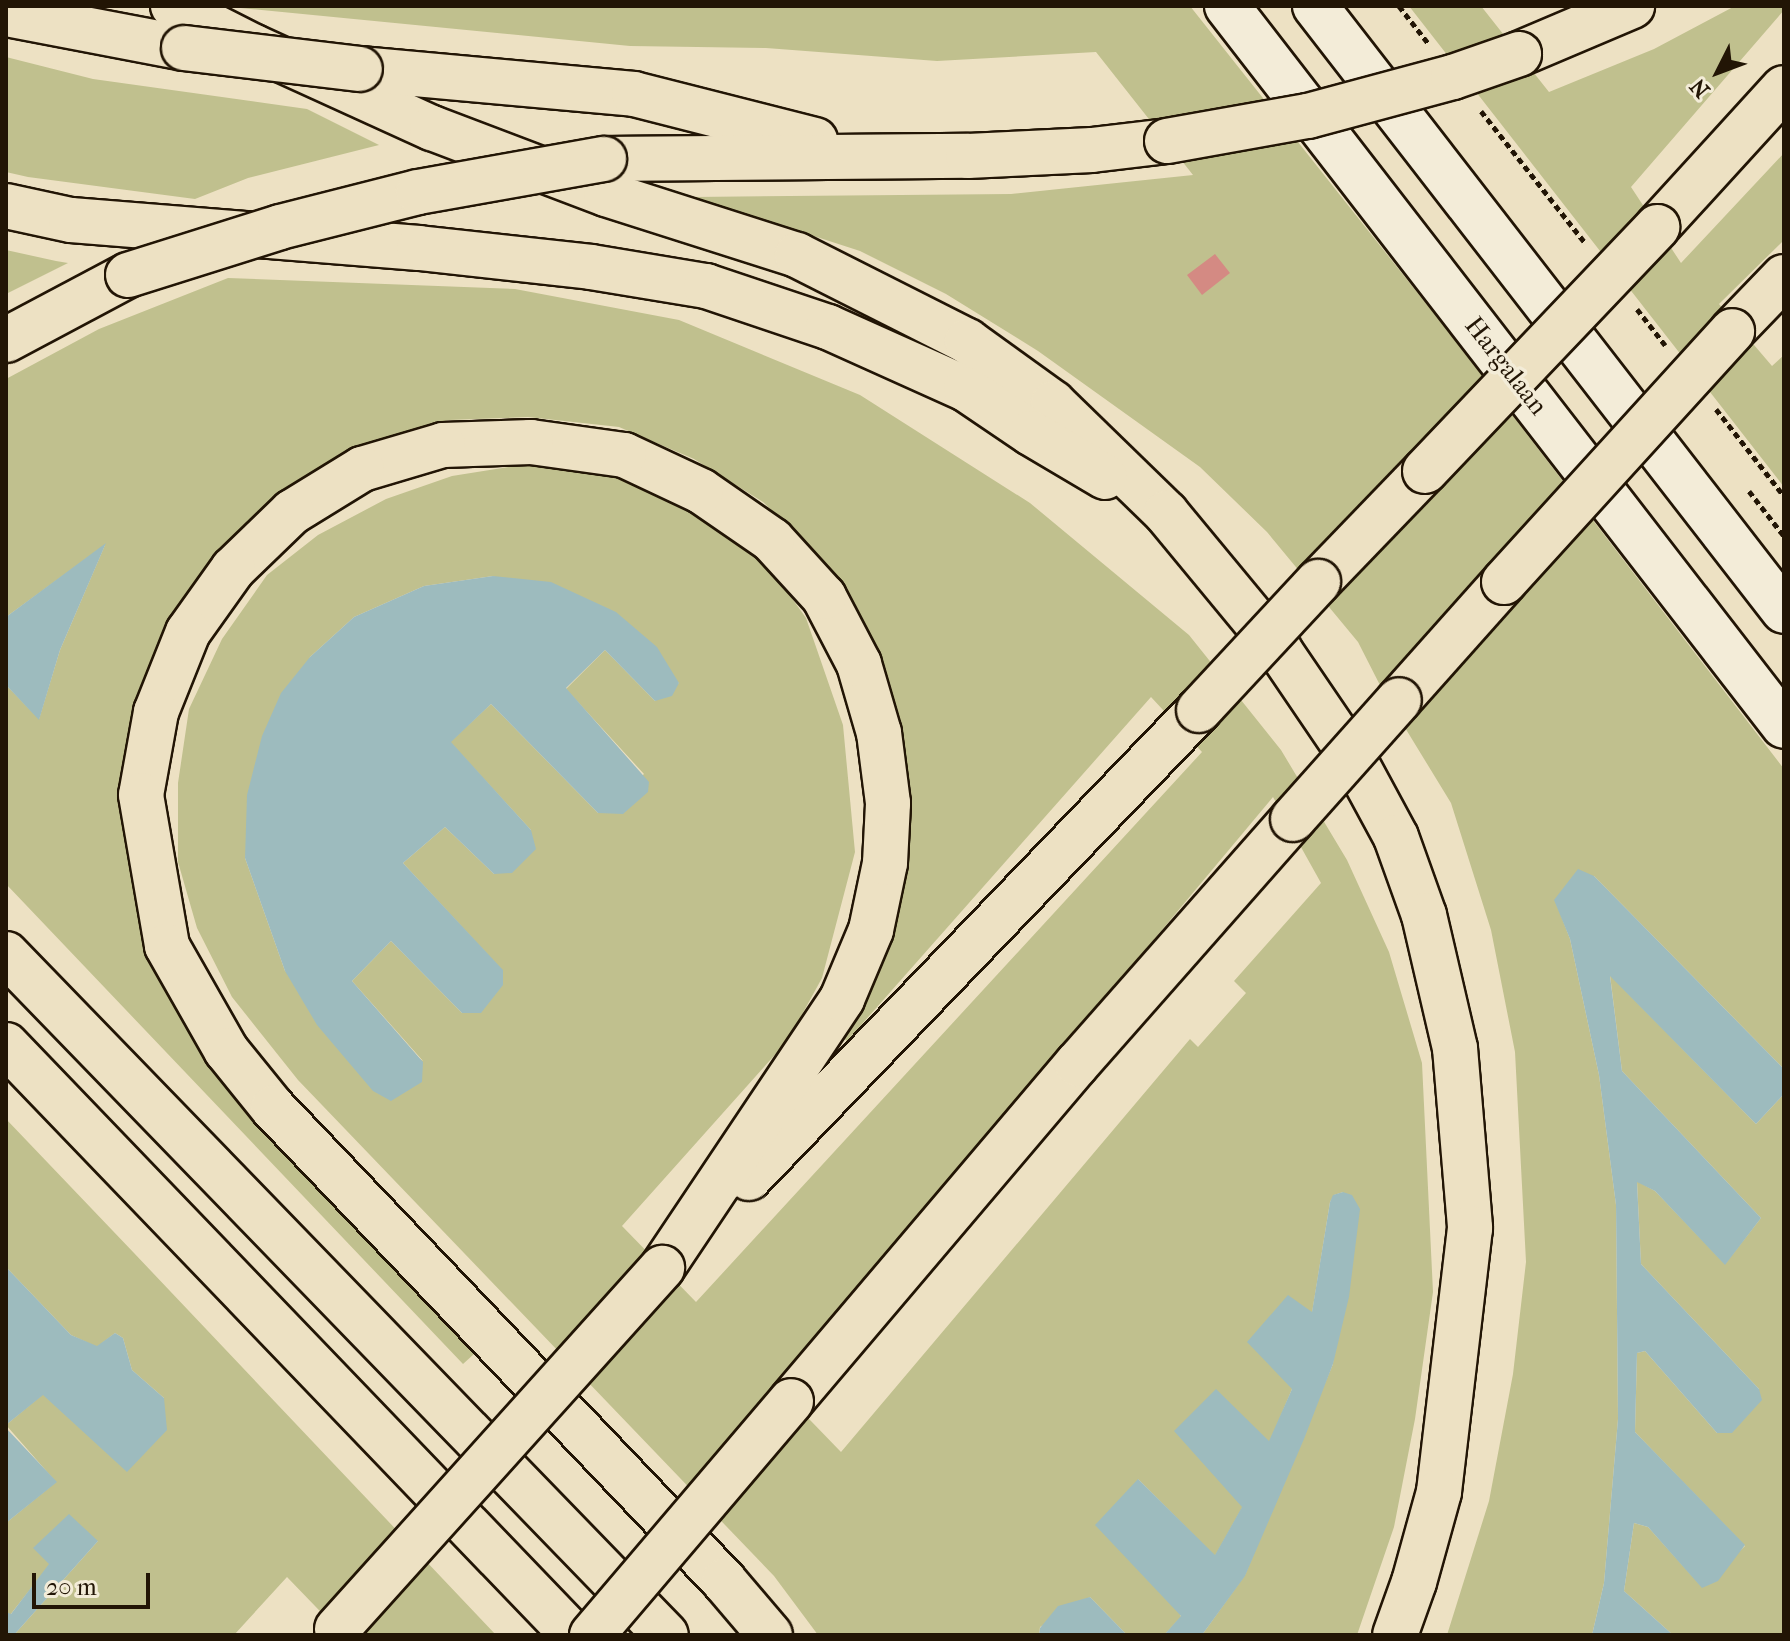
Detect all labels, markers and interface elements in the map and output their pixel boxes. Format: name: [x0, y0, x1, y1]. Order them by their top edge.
north arrow: [1678, 32, 1758, 112]
text: N: [1685, 73, 1715, 103]
street label: Hargalaan: [1458, 311, 1554, 421]
scale bar: [36, 1557, 154, 1607]
text: 20 m: [46, 1573, 97, 1601]

